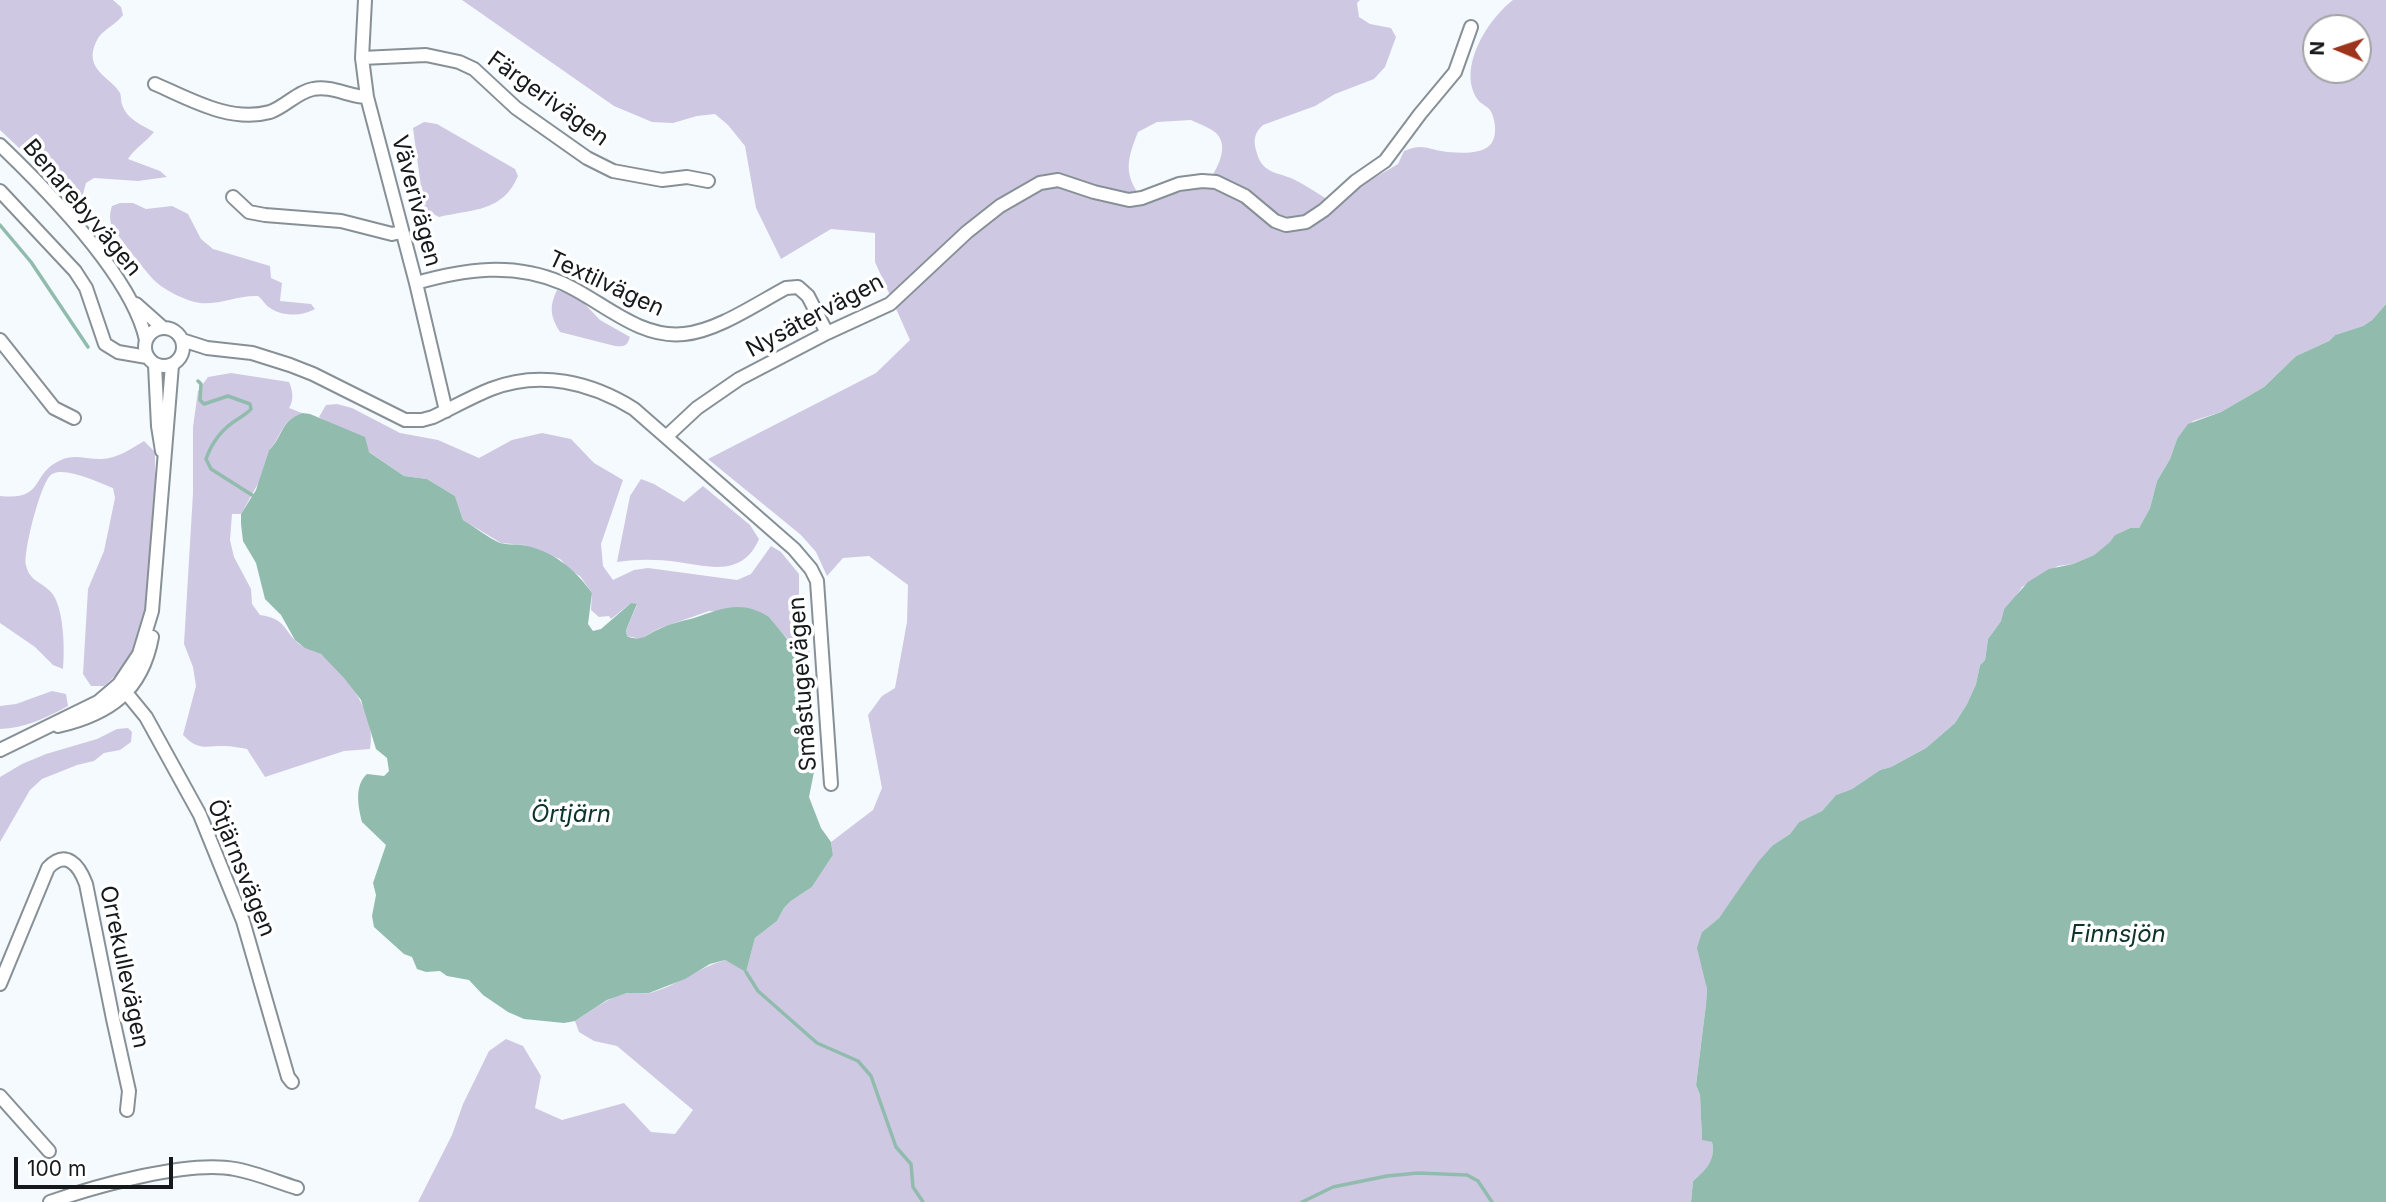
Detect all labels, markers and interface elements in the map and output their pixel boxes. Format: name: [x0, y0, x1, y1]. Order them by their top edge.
north arrow: [2302, 14, 2372, 84]
text: N: [2306, 41, 2329, 56]
street label: Färgerivägen: [482, 46, 614, 152]
street label: Väverivägen: [385, 132, 447, 270]
street label: Benarebyvägen: [17, 134, 147, 282]
street label: Textilvägen: [544, 245, 668, 323]
street label: Nysätervägen: [741, 268, 889, 364]
street label: Småstugevägen: [783, 596, 823, 772]
street label: Ötjärnsvägen: [201, 795, 281, 941]
water label: Örtjärn: [531, 801, 611, 829]
street label: Orrekullevägen: [93, 883, 155, 1051]
water label: Finnsjön: [2070, 921, 2166, 949]
scale bar: [18, 1142, 177, 1186]
text: 100 m: [27, 1156, 86, 1181]

